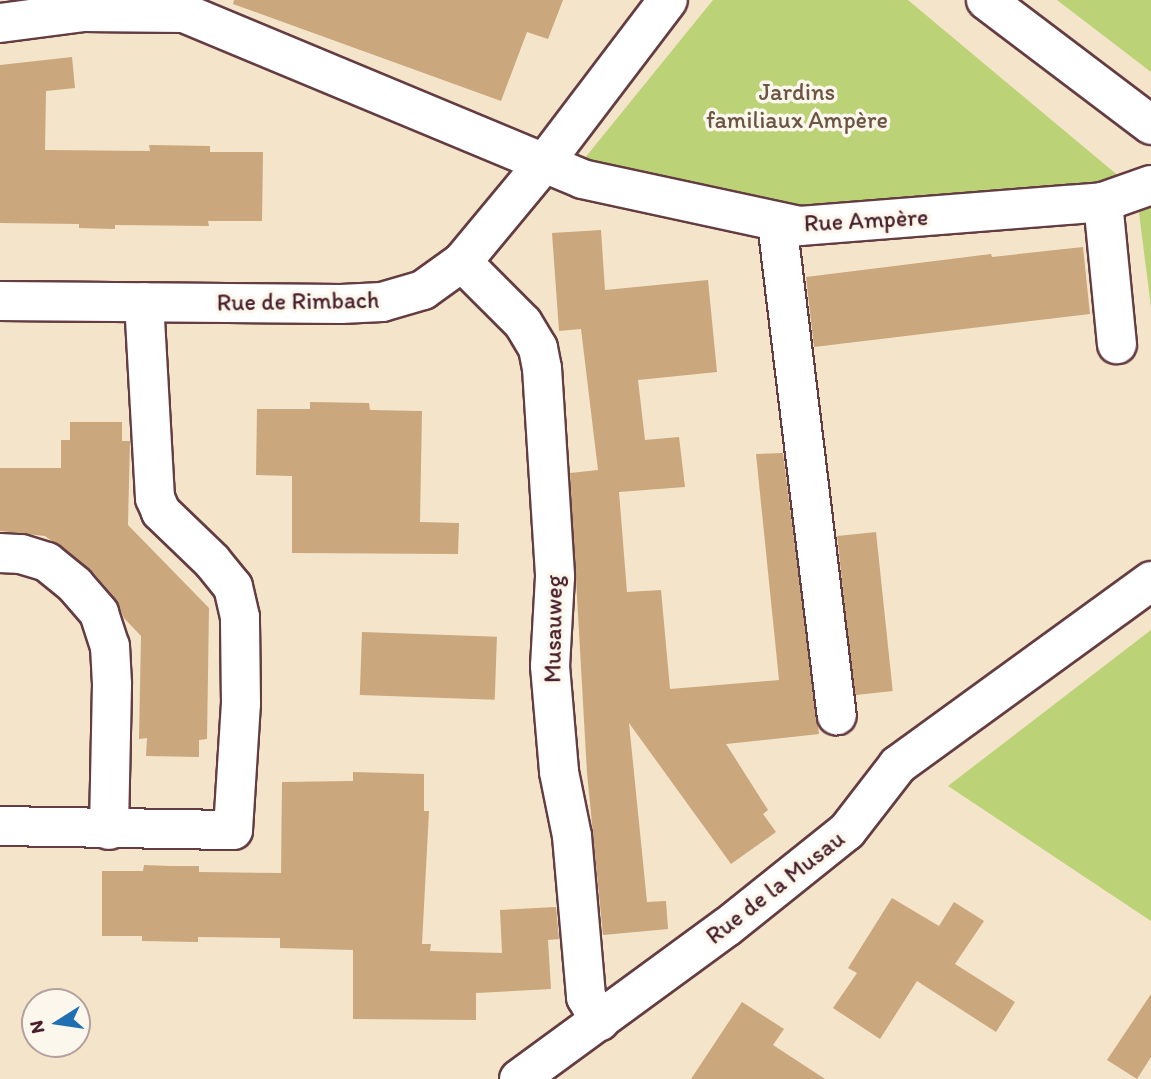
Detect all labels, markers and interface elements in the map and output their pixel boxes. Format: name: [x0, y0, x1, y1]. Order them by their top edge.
park label: Jardins familiaux Ampère: [706, 78, 888, 134]
street label: Rue Ampère: [803, 202, 929, 238]
street label: Rue de Rimbach: [216, 285, 380, 317]
street label: Musauweg: [538, 575, 568, 683]
street label: Rue de la Musau: [700, 824, 850, 950]
north arrow: [21, 988, 91, 1058]
text: N: [24, 1018, 50, 1036]

